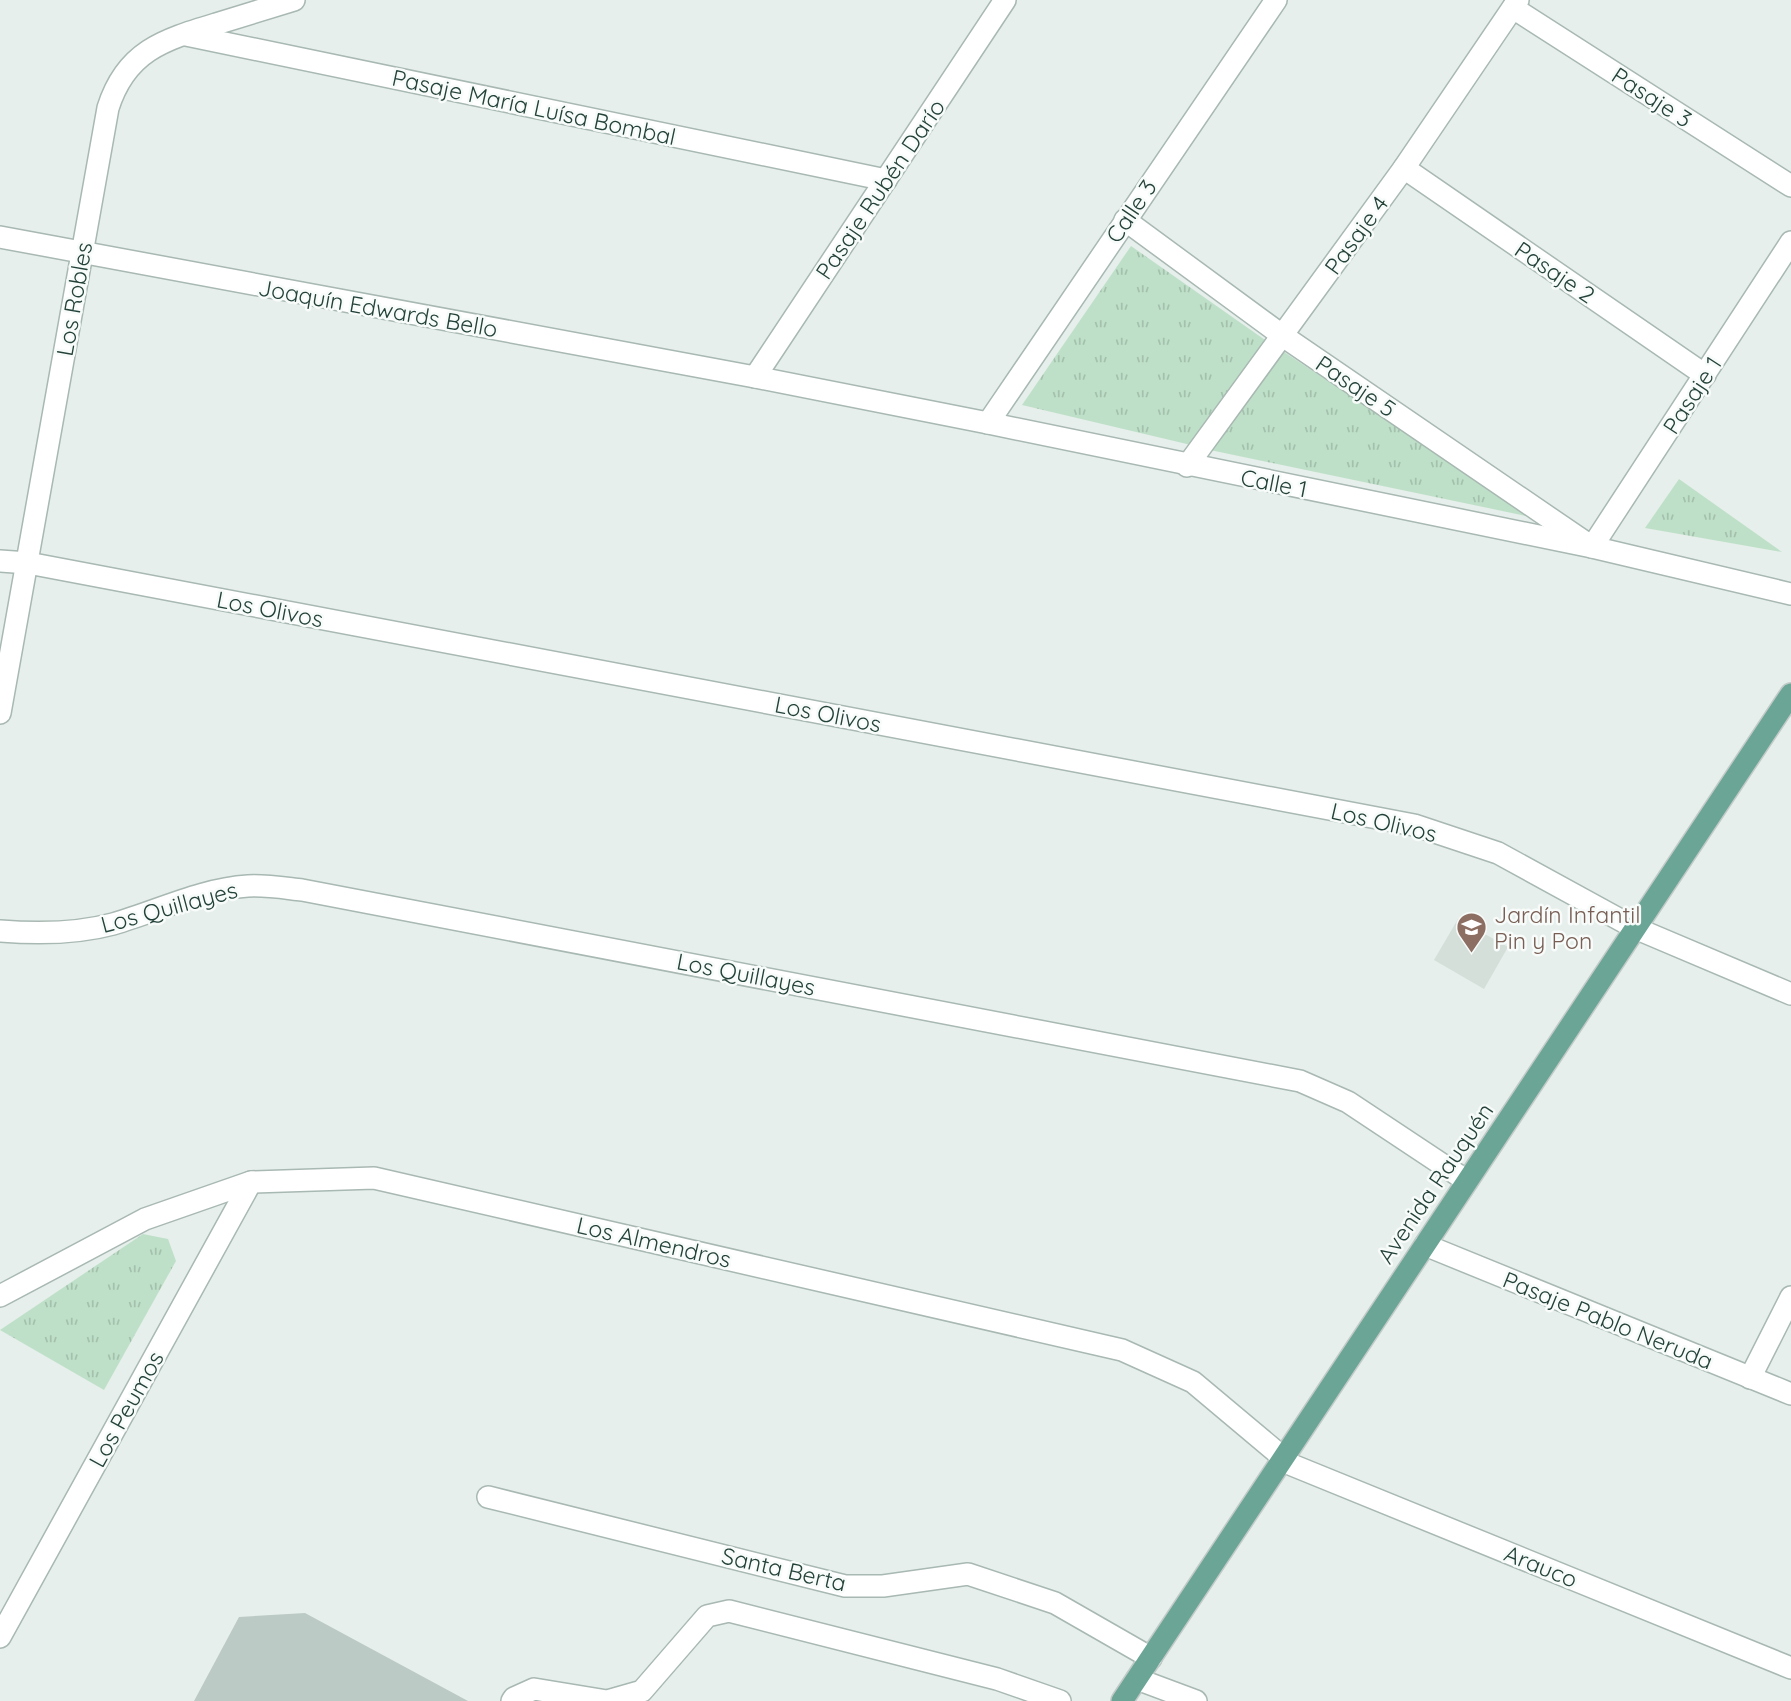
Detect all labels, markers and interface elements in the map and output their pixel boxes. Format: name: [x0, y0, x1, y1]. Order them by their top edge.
street label: Pasaje 3: [1606, 60, 1698, 134]
street label: Pasaje María Luísa Bombal: [389, 63, 679, 151]
street label: Pasaje Rubén Darío: [809, 93, 951, 285]
street label: Calle 3: [1099, 174, 1163, 248]
street label: Pasaje 4: [1318, 190, 1394, 280]
street label: Pasaje 2: [1509, 235, 1601, 309]
street label: Los Robles: [50, 240, 98, 358]
street label: Joaquín Edwards Bello: [256, 273, 500, 343]
street label: Pasaje 5: [1310, 349, 1402, 423]
street label: Pasaje 1: [1656, 351, 1728, 439]
street label: Calle 1: [1238, 462, 1310, 504]
street label: Los Olivos: [214, 584, 326, 634]
street label: Los Olivos: [772, 689, 884, 739]
street label: Los Olivos: [1328, 796, 1440, 848]
street label: Los Quillayes: [97, 875, 241, 939]
place label: Jardín Infantil Pin y Pon: [1494, 900, 1640, 955]
school or university icon: Jardín Infantil Pin y Pon: [1454, 910, 1488, 954]
street label: Los Quillayes: [674, 946, 818, 1002]
street label: Avenida Rauquén: [1371, 1097, 1499, 1269]
street label: Los Almendros: [574, 1210, 734, 1274]
street label: Pasaje Pablo Neruda: [1499, 1265, 1717, 1375]
street label: Los Peumos: [82, 1346, 170, 1472]
street label: Arauco: [1500, 1538, 1582, 1594]
street label: Santa Berta: [719, 1541, 849, 1597]

